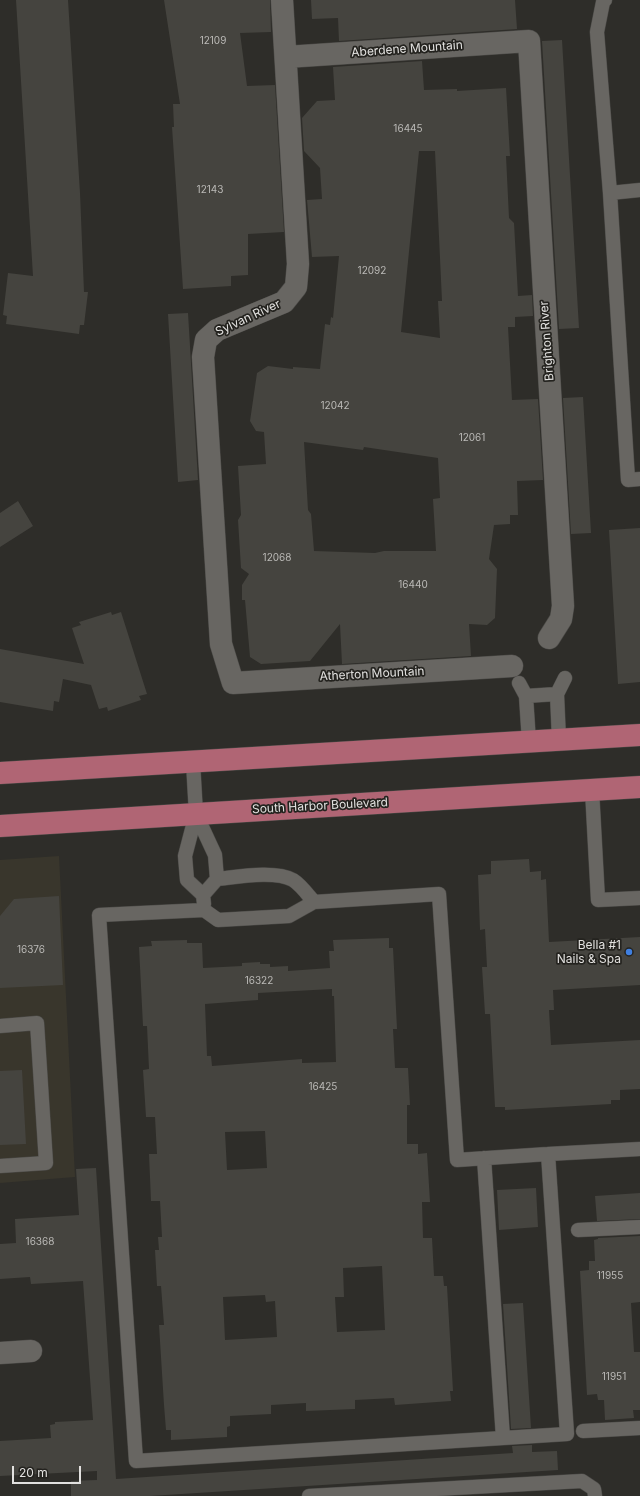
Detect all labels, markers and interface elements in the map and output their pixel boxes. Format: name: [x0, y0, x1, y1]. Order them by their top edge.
house number: 12109: [200, 35, 226, 47]
street label: Aberdene Mountain: [351, 38, 463, 60]
house number: 16445: [393, 123, 423, 135]
house number: 12143: [197, 184, 223, 196]
house number: 12092: [358, 265, 386, 277]
street label: Sylvan River: [213, 297, 283, 339]
street label: Brighton River: [537, 301, 557, 381]
house number: 12042: [320, 400, 350, 412]
house number: 12061: [459, 432, 485, 444]
house number: 12068: [263, 552, 291, 564]
house number: 16440: [398, 579, 428, 591]
street label: Atherton Mountain: [319, 664, 425, 684]
street label: South Harbor Boulevard: [252, 795, 388, 817]
place label: Bella #1 Nails & Spa: [557, 938, 621, 966]
house number: 16376: [17, 944, 45, 956]
marker: Bella #1 Nails & Spa: [624, 947, 634, 957]
house number: 16322: [245, 975, 273, 987]
house number: 16425: [309, 1081, 337, 1093]
house number: 16368: [26, 1236, 54, 1248]
house number: 11955: [597, 1270, 623, 1282]
house number: 11951: [602, 1371, 626, 1383]
scale bar: [14, 1458, 83, 1484]
text: 20 m: [19, 1465, 48, 1480]

